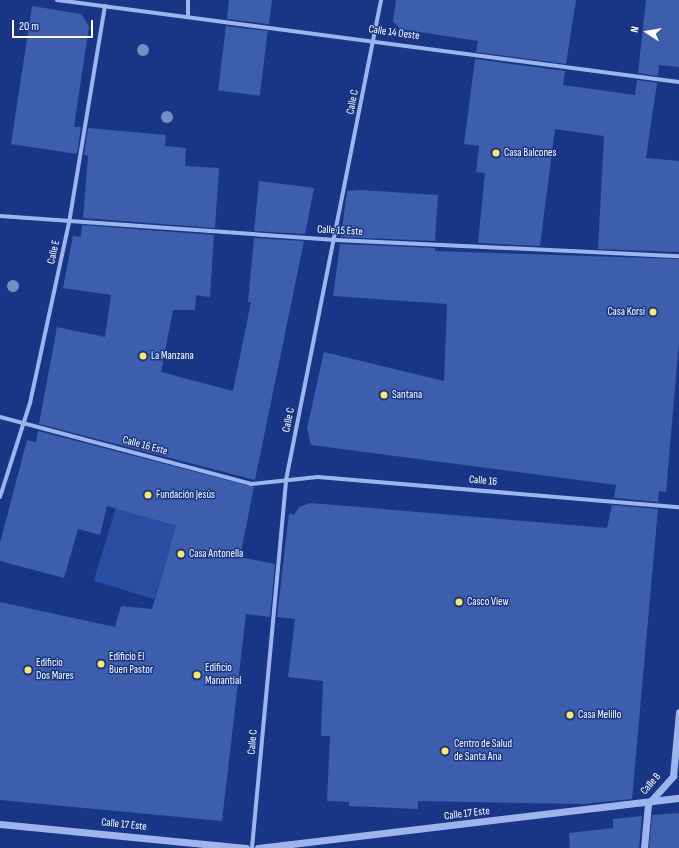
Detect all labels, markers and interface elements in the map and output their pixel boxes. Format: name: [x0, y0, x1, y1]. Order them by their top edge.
scale bar: [14, 12, 95, 38]
north arrow: [627, 12, 667, 52]
text: 20 m: [19, 19, 39, 34]
street label: Calle 14 Oeste: [368, 23, 420, 43]
text: N: [628, 25, 642, 34]
street label: Calle C: [344, 88, 362, 116]
place label: Casa Balcones: [504, 146, 556, 160]
marker: Casa Balcones: [491, 148, 501, 158]
street label: Calle 15 Este: [317, 223, 363, 239]
street label: Calle E: [45, 239, 63, 265]
place label: Casa Korsi: [607, 305, 645, 319]
marker: Casa Korsi: [648, 307, 658, 317]
place label: La Manzana: [151, 349, 194, 363]
marker: La Manzana: [138, 351, 148, 361]
place label: Santana: [392, 388, 422, 402]
marker: Santana: [379, 390, 389, 400]
street label: Calle C: [280, 406, 298, 434]
street label: Calle 16 Este: [121, 434, 169, 458]
street label: Calle 16: [468, 473, 498, 489]
place label: Fundación Jesús: [156, 488, 215, 502]
marker: Fundación Jesús: [143, 490, 153, 500]
place label: Casa Antonella: [189, 547, 243, 561]
marker: Casa Antonella: [176, 549, 186, 559]
place label: Casco View: [467, 595, 509, 609]
marker: Casco View: [454, 597, 464, 607]
place label: Edificio El Buen Pastor: [109, 651, 153, 677]
place label: Edificio Dos Mares: [36, 657, 74, 683]
marker: Edificio El Buen Pastor: [96, 659, 106, 669]
place label: Edificio Manantial: [205, 662, 241, 688]
marker: Edificio Dos Mares: [23, 665, 33, 675]
marker: Edificio Manantial: [192, 670, 202, 680]
place label: Casa Melillo: [578, 708, 621, 722]
marker: Casa Melillo: [565, 710, 575, 720]
street label: Calle C: [245, 729, 261, 755]
place label: Centro de Salud de Santa Ana: [454, 738, 512, 764]
marker: Centro de Salud de Santa Ana: [439, 745, 451, 757]
street label: Calle B: [638, 770, 664, 798]
street label: Calle 17 Este: [443, 805, 491, 823]
street label: Calle 17 Este: [101, 816, 147, 834]

